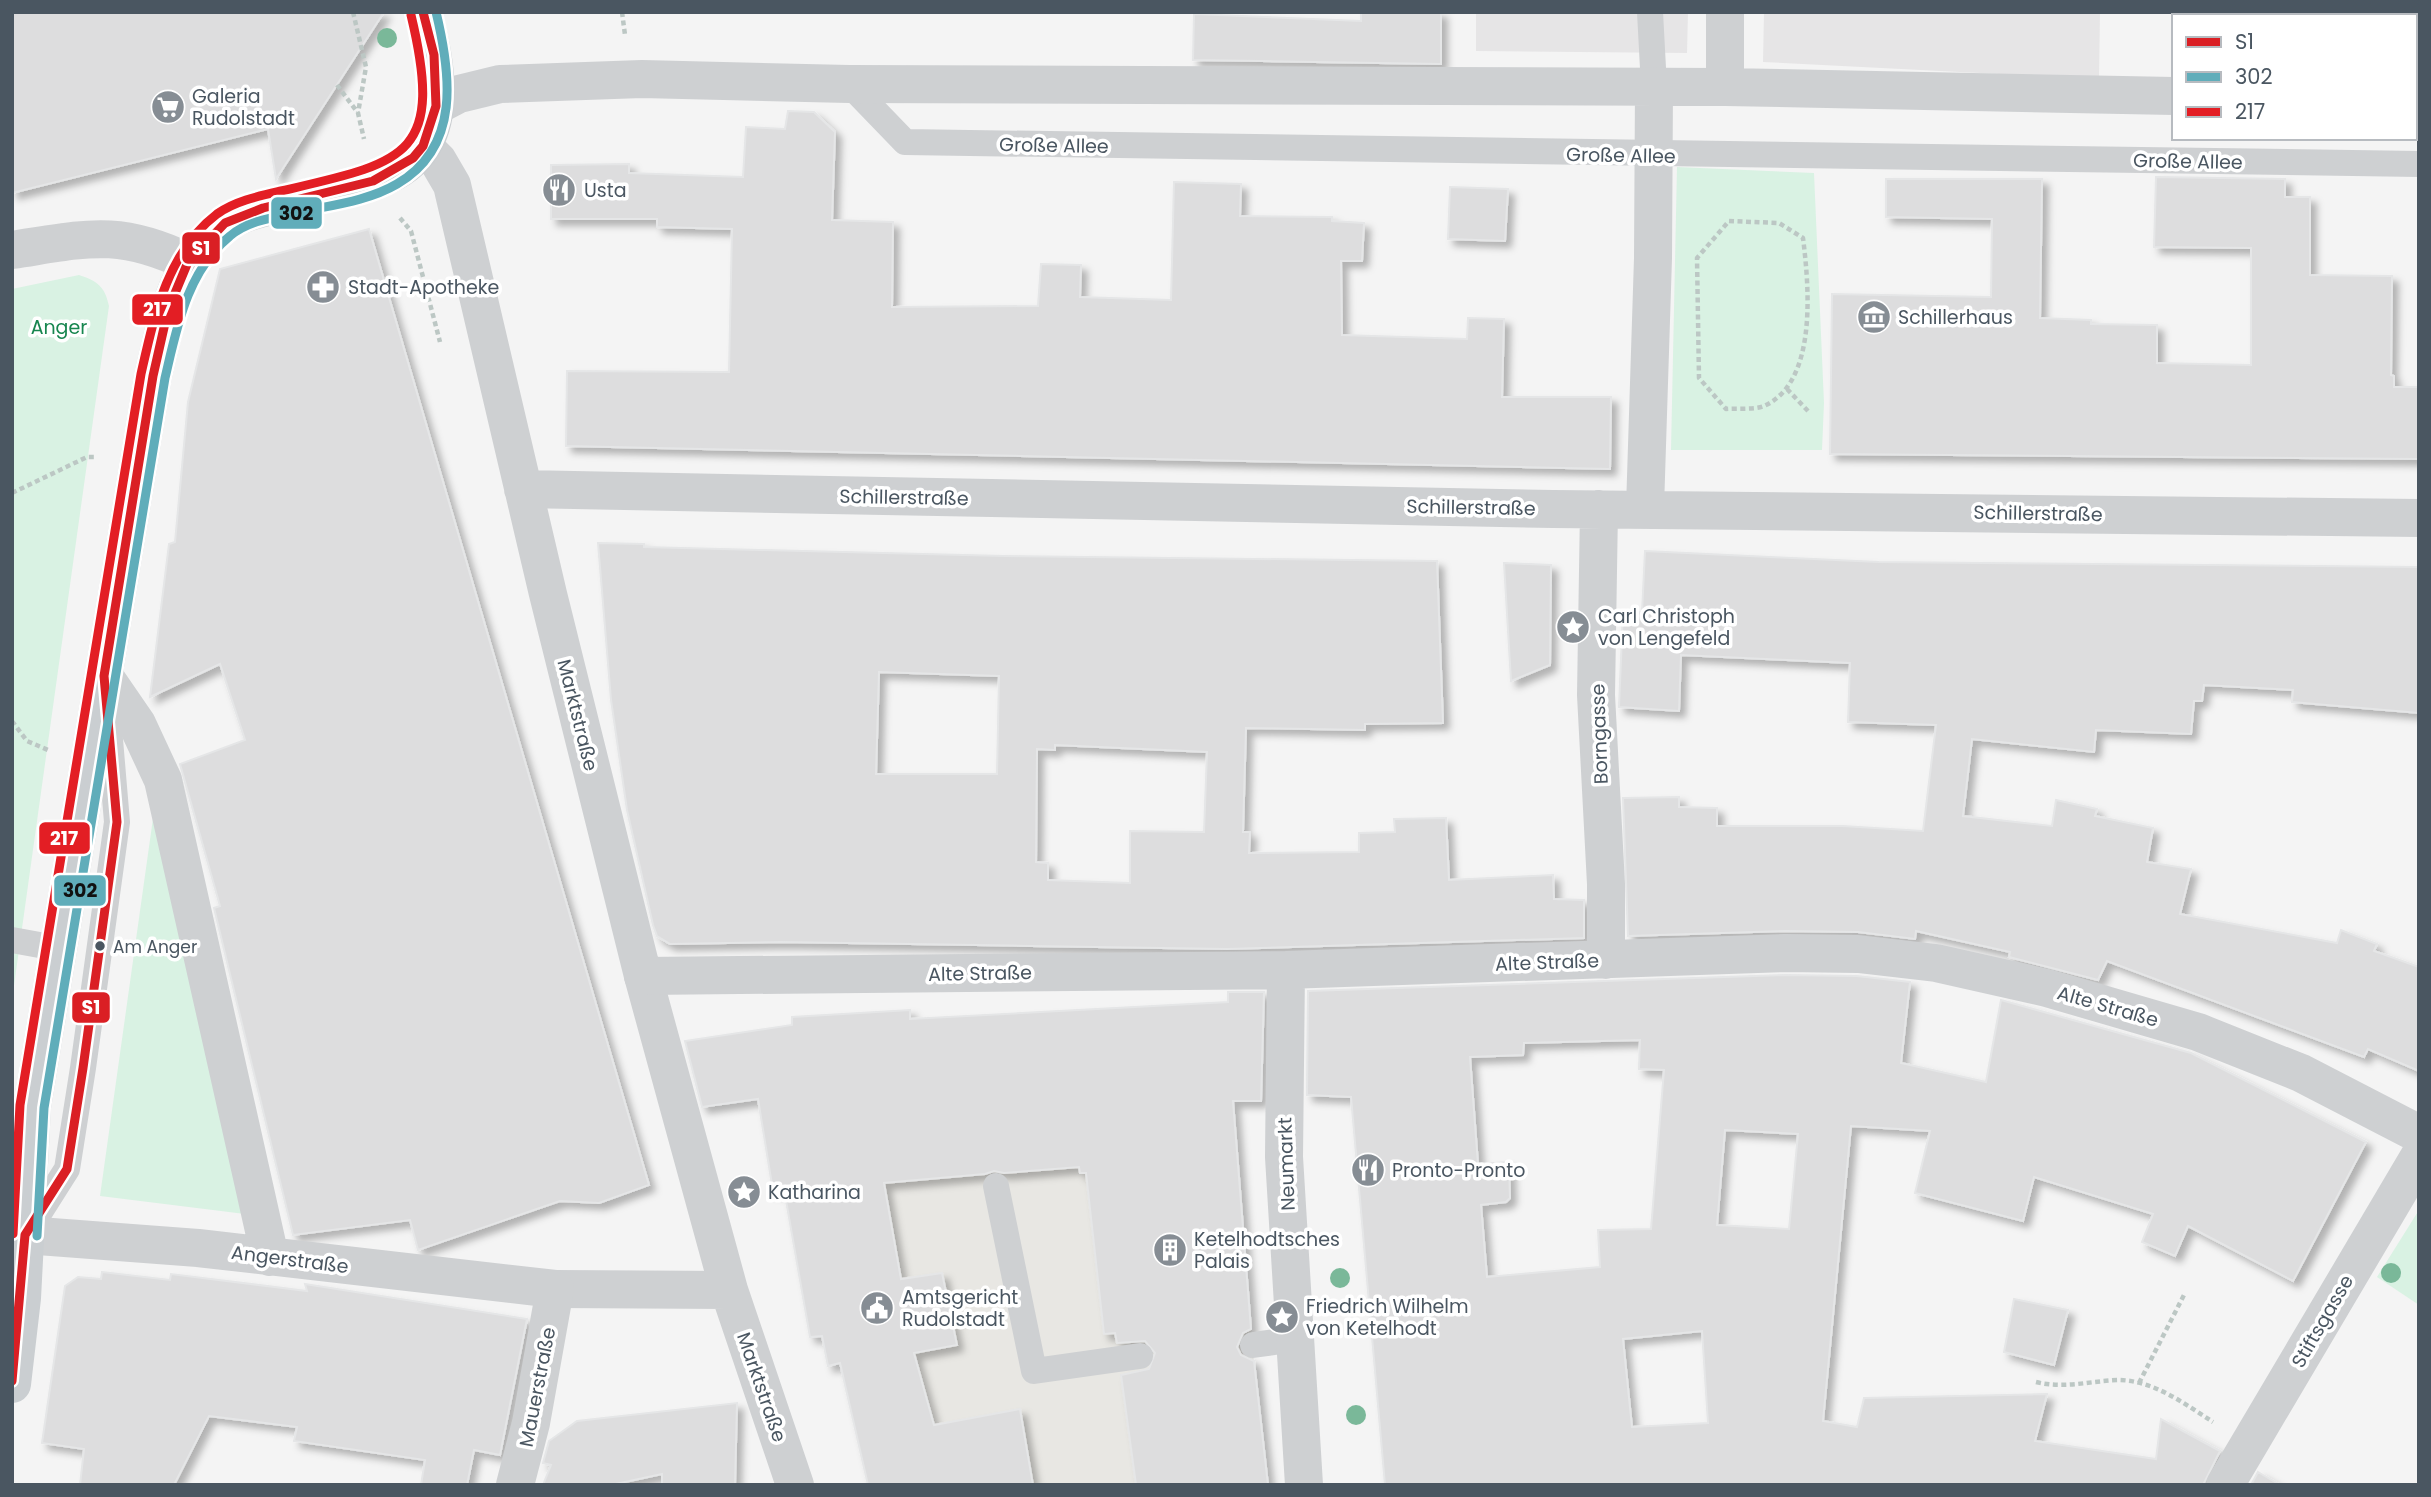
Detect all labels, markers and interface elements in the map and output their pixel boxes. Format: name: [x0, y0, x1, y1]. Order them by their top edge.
legend: [2172, 14, 2417, 140]
text: S1: [2235, 27, 2254, 56]
text: 302: [2235, 62, 2273, 91]
place label: Galeria Rudolstadt: [192, 83, 295, 132]
supermarket icon: Galeria Rudolstadt: [149, 88, 187, 126]
text: 217: [2235, 97, 2265, 126]
street label: Große Allee: [999, 131, 1109, 160]
street label: Große Allee: [1566, 141, 1676, 170]
street label: Große Allee: [2133, 147, 2243, 176]
restaurant icon: Usta: [540, 171, 578, 209]
place label: Usta: [584, 177, 627, 204]
line badge: 302: [270, 196, 323, 230]
text: 302: [279, 200, 314, 227]
line badge: S1: [181, 231, 221, 265]
text: S1: [192, 235, 210, 262]
pharmacy icon: Stadt-Apotheke: [304, 268, 342, 306]
place label: Stadt-Apotheke: [348, 274, 499, 301]
line badge: 217: [131, 293, 184, 326]
text: 217: [143, 296, 171, 323]
museum icon: Schillerhaus: [1855, 298, 1893, 336]
place label: Schillerhaus: [1898, 304, 2013, 331]
park label: Anger: [31, 314, 87, 341]
street label: Schillerstraße: [839, 483, 969, 512]
street label: Schillerstraße: [1406, 493, 1536, 522]
street label: Schillerstraße: [1973, 499, 2103, 528]
place label: Carl Christoph von Lengefeld: [1598, 603, 1735, 652]
place icon: Carl Christoph von Lengefeld: [1554, 608, 1592, 646]
street label: Marktstraße: [551, 656, 604, 774]
street label: Borngasse: [1584, 683, 1615, 785]
line badge: 217: [38, 821, 91, 855]
text: 217: [50, 825, 78, 852]
line badge: 302: [53, 874, 107, 907]
text: 302: [63, 877, 98, 904]
place label: Am Anger: [113, 935, 197, 959]
marker: Am Anger: [93, 939, 107, 953]
street label: Alte Straße: [1495, 947, 1599, 978]
street label: Alte Straße: [928, 959, 1032, 988]
street label: Alte Straße: [2054, 979, 2162, 1034]
line badge: S1: [71, 991, 111, 1024]
text: S1: [82, 994, 100, 1021]
street label: Neumarkt: [1271, 1117, 1302, 1211]
restaurant icon: Pronto-Pronto: [1349, 1151, 1387, 1189]
place label: Pronto-Pronto: [1392, 1157, 1525, 1184]
place icon: Katharina: [725, 1173, 763, 1211]
place label: Katharina: [768, 1179, 861, 1206]
place label: Ketelhodtsches Palais: [1194, 1226, 1340, 1275]
building icon: Ketelhodtsches Palais: [1151, 1231, 1189, 1269]
street label: Angerstraße: [230, 1239, 350, 1280]
street label: Stiftsgasse: [2285, 1270, 2360, 1373]
place label: Amtsgericht Rudolstadt: [902, 1284, 1018, 1333]
public building icon: Amtsgericht Rudolstadt: [858, 1289, 896, 1327]
place label: Friedrich Wilhelm von Ketelhodt: [1306, 1293, 1469, 1342]
place icon: Friedrich Wilhelm von Ketelhodt: [1263, 1298, 1301, 1336]
street label: Mauerstraße: [513, 1325, 562, 1449]
street label: Marktstraße: [730, 1329, 793, 1446]

